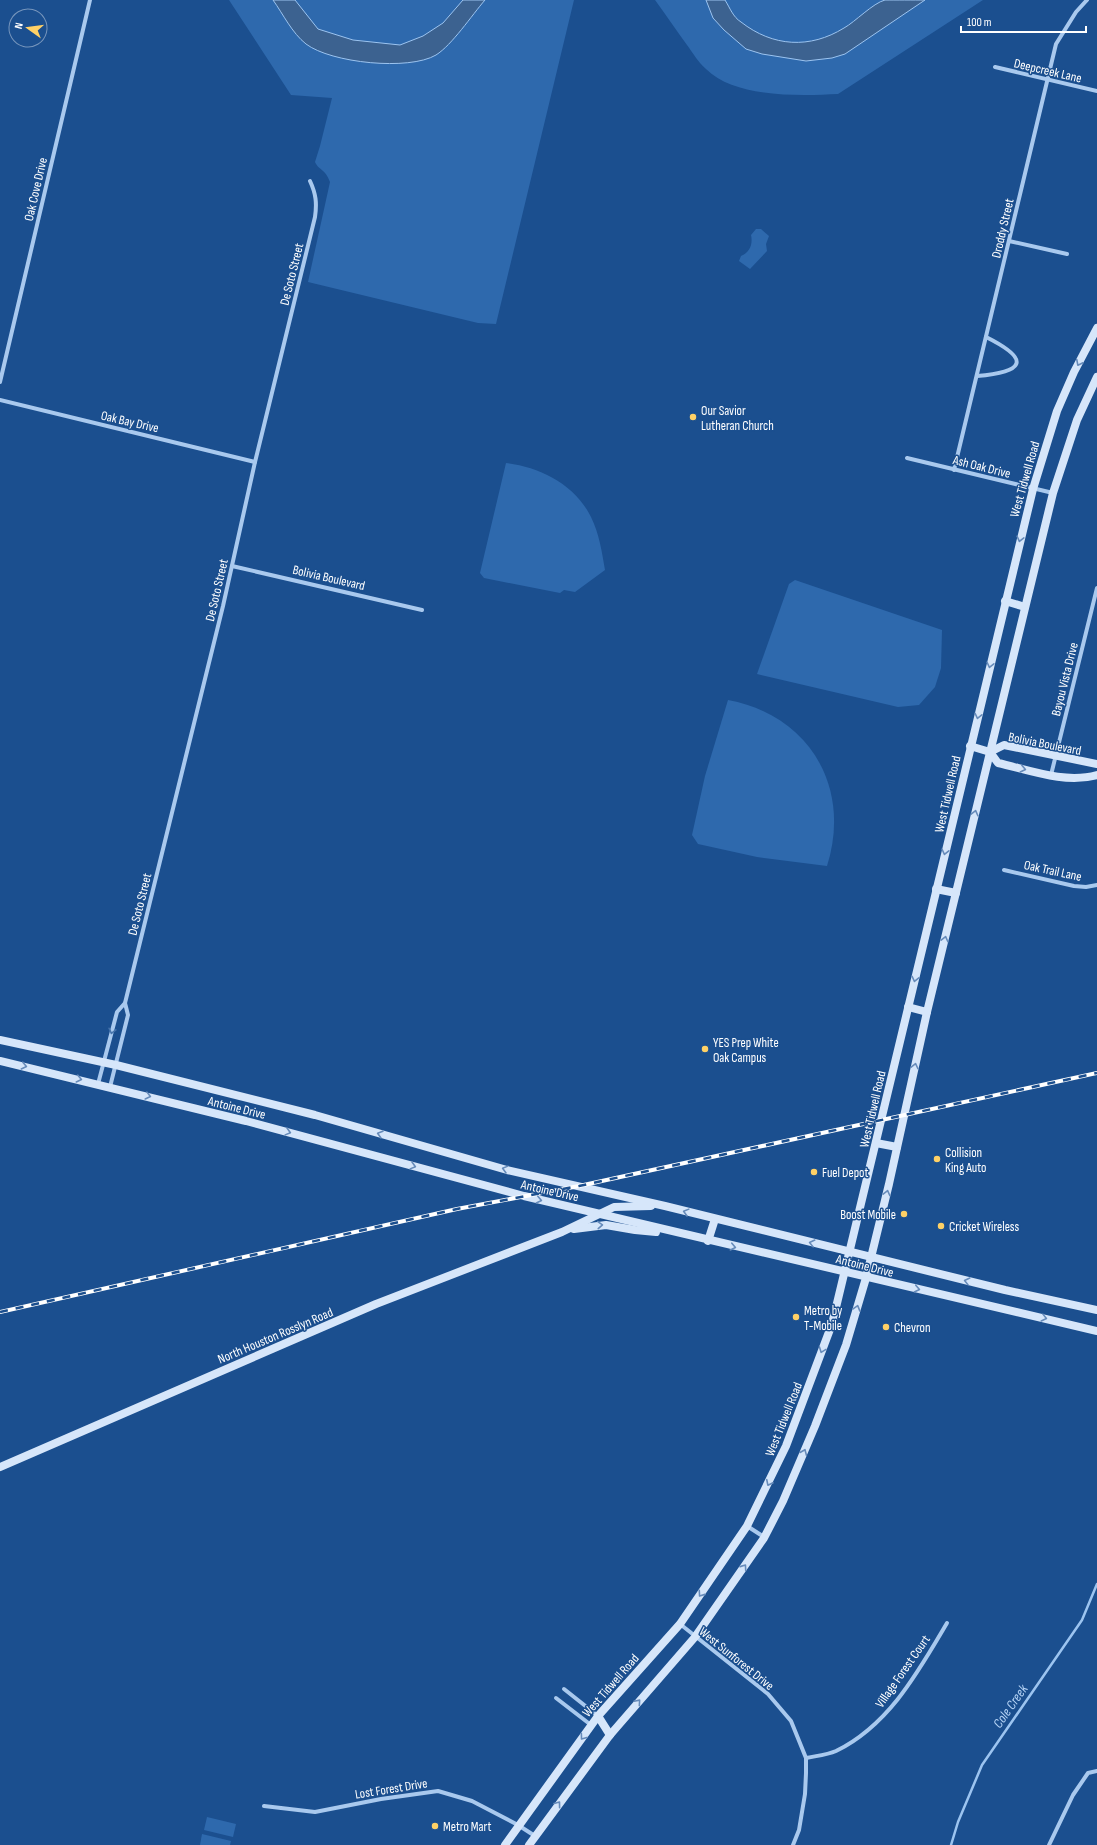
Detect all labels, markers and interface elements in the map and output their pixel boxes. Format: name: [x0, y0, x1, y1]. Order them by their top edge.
north arrow: [8, 8, 48, 48]
scale bar: [961, 8, 1086, 34]
text: 100 m: [967, 15, 992, 30]
text: N: [12, 21, 26, 30]
street label: Deepcreek Lane: [1012, 55, 1083, 87]
street label: Oak Cove Drive: [21, 156, 51, 223]
street label: Droddy Street: [988, 197, 1018, 260]
street label: De Soto Street: [277, 242, 307, 307]
one-way arrow: [1076, 359, 1084, 366]
place label: Our Savior Lutheran Church: [701, 403, 774, 434]
street label: Oak Bay Drive: [99, 408, 160, 436]
marker: Our Savior Lutheran Church: [688, 412, 698, 422]
street label: West Tidwell Road: [1006, 439, 1043, 519]
street label: Ash Oak Drive: [950, 452, 1012, 482]
one-way arrow: [1017, 536, 1025, 542]
street label: De Soto Street: [202, 558, 232, 623]
street label: Bolivia Boulevard: [291, 562, 367, 594]
street label: Bayou Vista Drive: [1048, 641, 1082, 718]
one-way arrow: [986, 662, 994, 668]
one-way arrow: [974, 712, 982, 719]
street label: Bolivia Boulevard: [1007, 729, 1083, 759]
street label: West Tidwell Road: [931, 754, 965, 834]
one-way arrow: [1019, 764, 1026, 772]
one-way arrow: [971, 810, 979, 816]
one-way arrow: [941, 849, 950, 856]
street label: Oak Trail Lane: [1022, 857, 1083, 885]
street label: De Soto Street: [125, 872, 155, 937]
one-way arrow: [940, 936, 949, 943]
one-way arrow: [911, 976, 919, 982]
one-way arrow: [108, 1028, 116, 1034]
place label: YES Prep White Oak Campus: [713, 1035, 779, 1066]
marker: YES Prep White Oak Campus: [700, 1044, 710, 1054]
one-way arrow: [21, 1062, 27, 1070]
one-way arrow: [910, 1063, 918, 1069]
street label: West Tidwell Road: [856, 1069, 890, 1149]
one-way arrow: [76, 1075, 83, 1083]
one-way arrow: [145, 1092, 151, 1100]
street label: Antoine Drive: [205, 1093, 267, 1123]
one-way arrow: [284, 1127, 291, 1136]
one-way arrow: [377, 1130, 384, 1139]
place label: Collision King Auto: [945, 1145, 986, 1176]
marker: Collision King Auto: [932, 1154, 942, 1164]
one-way arrow: [409, 1161, 416, 1170]
place label: Fuel Depot: [822, 1165, 868, 1181]
one-way arrow: [502, 1166, 508, 1174]
marker: Fuel Depot: [809, 1167, 819, 1177]
street label: Antoine Drive: [518, 1176, 580, 1205]
one-way arrow: [882, 1190, 890, 1196]
one-way arrow: [536, 1195, 542, 1203]
place label: Boost Mobile: [840, 1207, 896, 1223]
one-way arrow: [683, 1208, 689, 1216]
marker: Boost Mobile: [899, 1209, 909, 1219]
place label: Cricket Wireless: [949, 1219, 1019, 1235]
one-way arrow: [597, 1221, 603, 1230]
marker: Cricket Wireless: [936, 1221, 946, 1231]
one-way arrow: [809, 1240, 815, 1248]
one-way arrow: [730, 1242, 737, 1250]
street label: Antoine Drive: [833, 1251, 895, 1281]
one-way arrow: [964, 1277, 971, 1286]
one-way arrow: [914, 1285, 920, 1293]
place label: Metro by T-Mobile: [804, 1303, 842, 1334]
street label: North Houston Rosslyn Road: [215, 1304, 335, 1367]
one-way arrow: [852, 1304, 861, 1311]
marker: Metro by T-Mobile: [791, 1312, 801, 1322]
one-way arrow: [1041, 1314, 1047, 1322]
place label: Chevron: [894, 1320, 931, 1336]
marker: Chevron: [881, 1322, 891, 1332]
one-way arrow: [819, 1346, 827, 1353]
street label: West Tidwell Road: [762, 1380, 806, 1459]
one-way arrow: [800, 1449, 808, 1456]
one-way arrow: [766, 1479, 774, 1486]
one-way arrow: [739, 1564, 746, 1571]
one-way arrow: [699, 1589, 706, 1596]
street label: West Sunforest Drive: [696, 1624, 777, 1694]
street label: Village Forest Court: [872, 1632, 934, 1711]
street label: West Tidwell Road: [579, 1651, 642, 1720]
water label: Cole Creek: [989, 1681, 1032, 1731]
one-way arrow: [634, 1699, 641, 1707]
one-way arrow: [580, 1732, 587, 1739]
street label: Lost Forest Drive: [354, 1775, 428, 1803]
one-way arrow: [553, 1802, 560, 1809]
place label: Metro Mart: [443, 1819, 491, 1835]
marker: Metro Mart: [430, 1821, 440, 1831]

